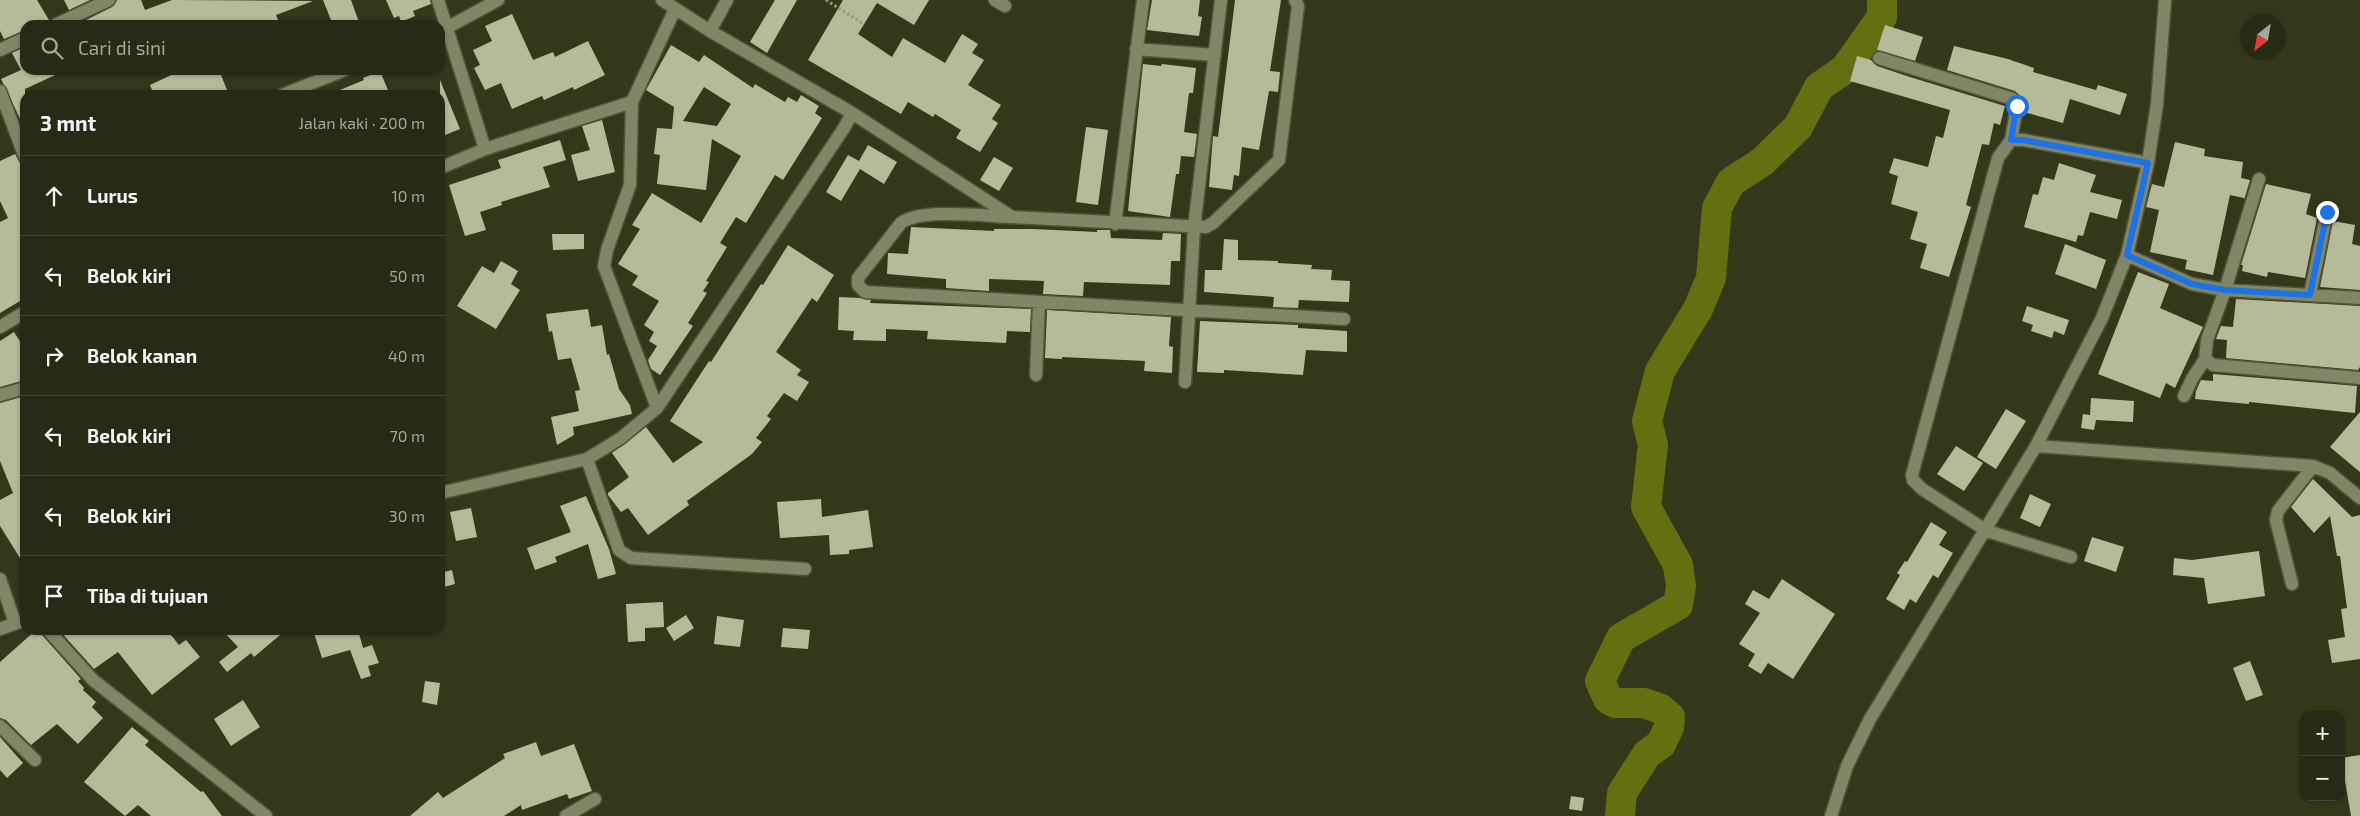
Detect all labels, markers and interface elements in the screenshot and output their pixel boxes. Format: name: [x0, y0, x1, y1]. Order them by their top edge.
north arrow: [2240, 15, 2285, 60]
search box: [20, 20, 445, 75]
icon: search: [38, 34, 66, 62]
text: Cari di sini: [78, 36, 166, 59]
route start: [2006, 95, 2029, 118]
text: 3 mnt: [40, 110, 96, 135]
text: Jalan kaki · 200 m: [299, 113, 425, 132]
icon: ahead: [40, 182, 68, 210]
text: Lurus: [87, 184, 138, 207]
text: 10 m: [391, 186, 425, 205]
route end: [2316, 201, 2339, 224]
icon: left: [40, 262, 68, 290]
text: Belok kiri: [87, 264, 171, 287]
text: 50 m: [389, 266, 425, 285]
icon: right: [40, 342, 68, 370]
text: Belok kanan: [87, 344, 197, 367]
text: 40 m: [388, 346, 425, 365]
icon: left: [40, 422, 68, 450]
text: Belok kiri: [87, 424, 171, 447]
text: 70 m: [390, 426, 425, 445]
icon: left: [40, 502, 68, 530]
text: Belok kiri: [87, 504, 171, 527]
text: 30 m: [389, 506, 425, 525]
icon: arrive: [40, 582, 68, 610]
text: Tiba di tujuan: [87, 584, 208, 607]
map controls: [2300, 711, 2345, 801]
button: +: [2300, 711, 2345, 756]
button: −: [2300, 756, 2345, 801]

